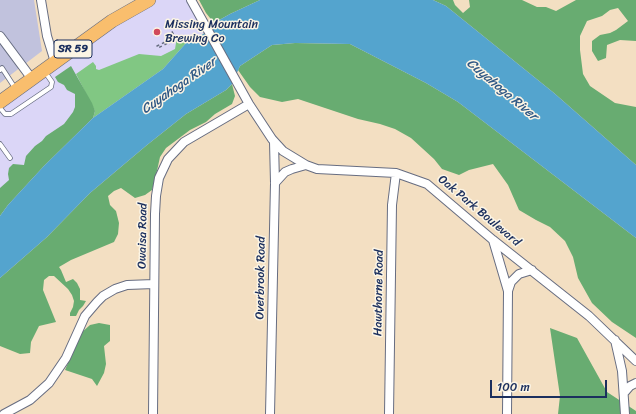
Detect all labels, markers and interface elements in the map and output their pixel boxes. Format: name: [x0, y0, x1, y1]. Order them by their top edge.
place label: Missing Mountain Brewing Co: [165, 18, 258, 46]
marker: Missing Mountain Brewing Co: [152, 27, 162, 37]
road number: SR 59: [54, 40, 92, 58]
water label: Cuyahoga River: [139, 54, 219, 118]
water label: Cuyahoga River: [463, 56, 541, 124]
street label: Oak Park Boulevard: [435, 172, 523, 250]
street label: Owaisa Road: [135, 203, 151, 269]
street label: Overbrook Road: [253, 236, 269, 320]
street label: Hawthorne Road: [371, 250, 387, 336]
scale bar: [492, 372, 609, 398]
text: 100 m: [497, 376, 530, 398]

